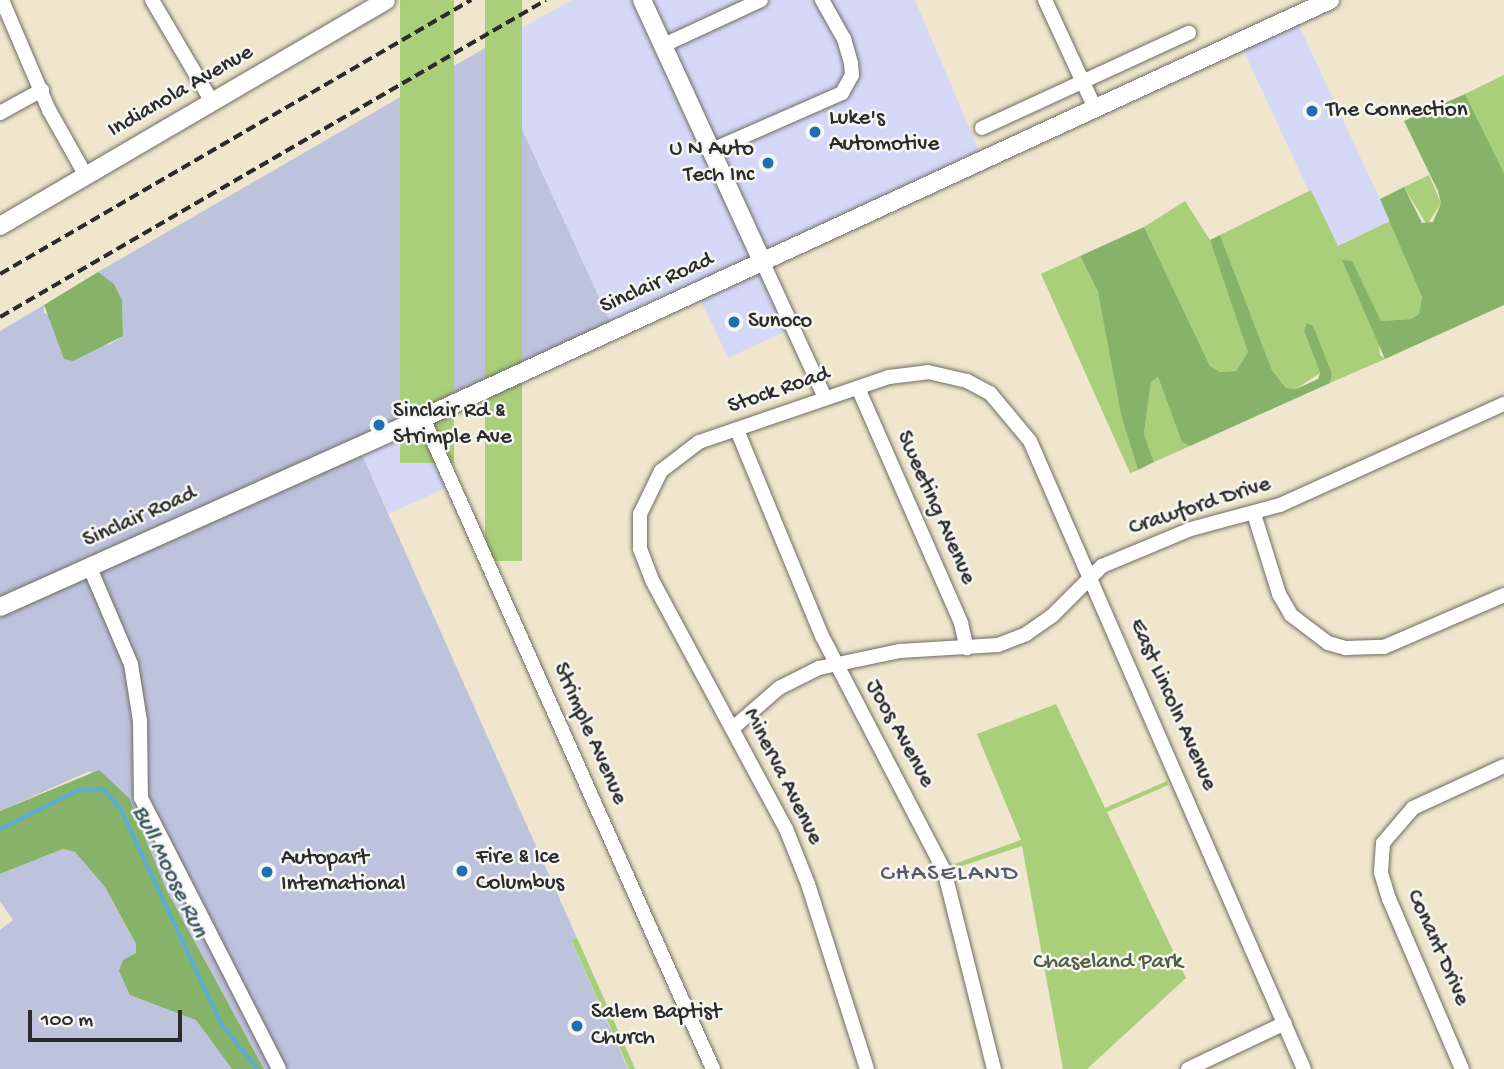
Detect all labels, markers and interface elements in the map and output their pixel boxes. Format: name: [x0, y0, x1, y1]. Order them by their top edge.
street label: Indianola Avenue: [104, 39, 258, 145]
place label: The Connection: [1326, 97, 1468, 125]
marker: The Connection: [1304, 103, 1320, 119]
place label: Luke's Automotive: [829, 105, 939, 159]
marker: Luke's Automotive: [807, 124, 823, 140]
place label: U N Auto Tech Inc: [669, 136, 754, 190]
marker: U N Auto Tech Inc: [760, 155, 776, 171]
street label: Sinclair Road: [596, 247, 718, 321]
place label: Sunoco: [748, 308, 812, 336]
marker: Sunoco: [726, 314, 742, 330]
street label: Stock Road: [725, 361, 833, 421]
place label: Sinclair Rd & Strimple Ave: [393, 398, 512, 452]
marker: Sinclair Rd & Strimple Ave: [371, 417, 387, 433]
street label: Sweeting Avenue: [889, 427, 981, 589]
street label: Crawford Drive: [1126, 471, 1274, 543]
street label: Sinclair Road: [79, 481, 201, 555]
street label: East Lincoln Avenue: [1122, 615, 1222, 795]
street label: Strimple Avenue: [545, 659, 633, 809]
street label: Joos Avenue: [858, 675, 940, 793]
street label: Minerva Avenue: [736, 704, 828, 850]
water label: Bull Moose Run: [125, 801, 213, 943]
place label: Fire & Ice Columbus: [476, 844, 564, 898]
place label: Autopart International: [281, 845, 406, 899]
district label: CHASELAND: [882, 861, 1018, 889]
marker: Fire & Ice Columbus: [454, 863, 470, 879]
marker: Autopart International: [259, 864, 275, 880]
street label: Conant Drive: [1399, 886, 1475, 1010]
park label: Chaseland Park: [1033, 949, 1183, 977]
scale bar: [32, 996, 186, 1040]
place label: Salem Baptist Church: [591, 999, 721, 1053]
text: 100 m: [41, 1009, 93, 1034]
marker: Salem Baptist Church: [569, 1018, 585, 1034]

